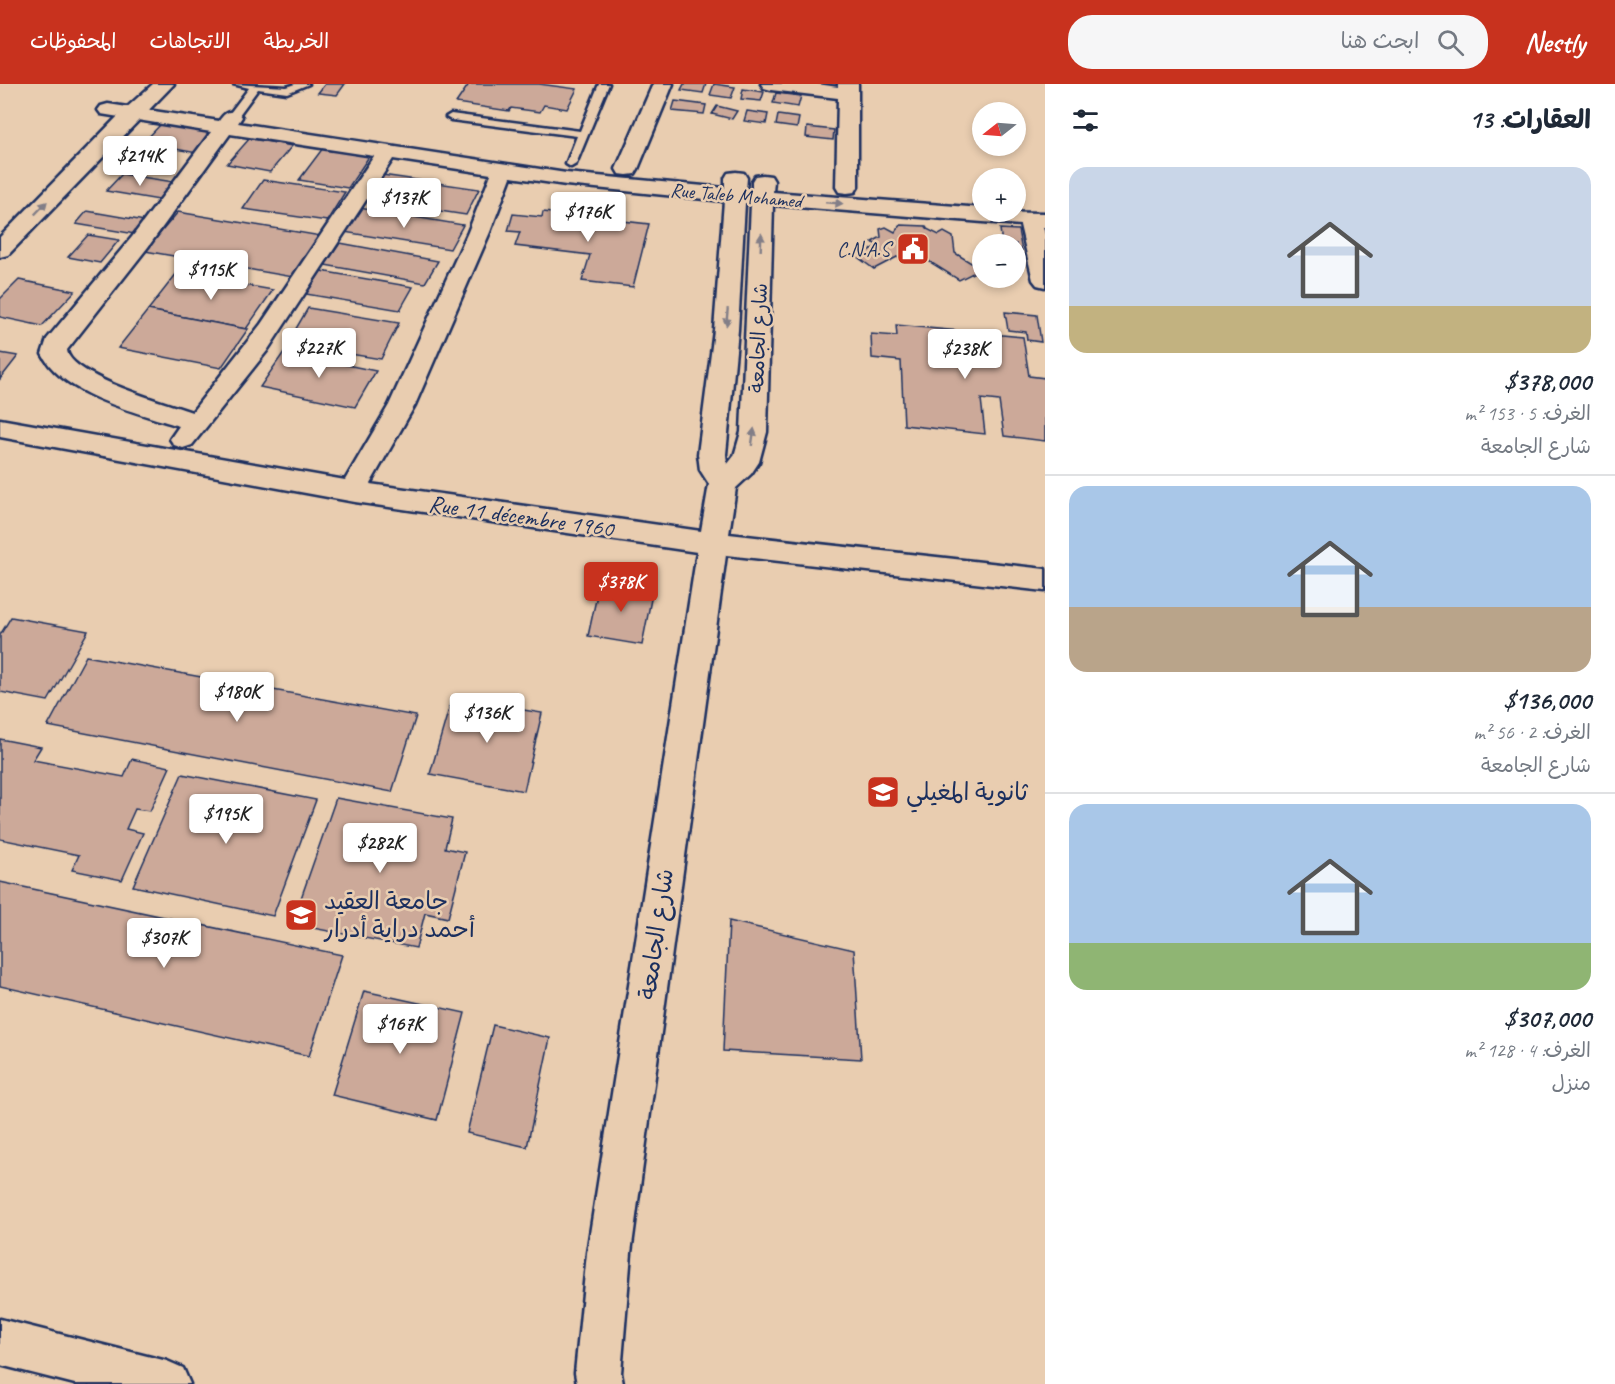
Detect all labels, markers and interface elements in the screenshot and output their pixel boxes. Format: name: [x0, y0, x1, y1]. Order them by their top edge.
search box: [1068, 15, 1488, 69]
text: Nestly: [1524, 25, 1585, 60]
icon: search: [1434, 26, 1467, 59]
text: ابحث هنا: [1341, 27, 1419, 55]
text: المحفوظات: [30, 28, 116, 54]
text: الاتجاهات: [149, 28, 231, 54]
text: الخريطة: [264, 28, 329, 54]
north arrow: [972, 102, 1026, 156]
map controls: [972, 102, 1026, 288]
text: العقارات: 13: [1469, 103, 1591, 136]
icon: filters: [1069, 104, 1102, 137]
pin: $214K: [98, 136, 182, 187]
text: $214K: [117, 143, 163, 168]
button: +: [972, 168, 1026, 222]
street label: Rue Taleb Mohamed: [669, 177, 806, 214]
pin: $137K: [362, 178, 446, 229]
text: $137K: [381, 185, 427, 210]
pin: $176K: [546, 192, 630, 243]
one-way arrow: [825, 198, 844, 208]
text: $176K: [565, 199, 611, 224]
one-way arrow: [33, 201, 47, 215]
icon: home: [1276, 206, 1384, 314]
public building icon: C.N.A.S: [895, 231, 931, 267]
one-way arrow: [757, 233, 766, 252]
button: −: [972, 234, 1026, 288]
place label: C.N.A.S: [837, 237, 894, 262]
pin: $115K: [169, 250, 253, 301]
text: $115K: [188, 257, 234, 282]
street label: شارع الجامعة: [744, 283, 774, 393]
one-way arrow: [722, 307, 732, 326]
pin: $227K: [277, 328, 361, 379]
pin: $238K: [923, 329, 1007, 380]
text: $227K: [296, 335, 342, 360]
text: $238K: [942, 336, 988, 361]
text: $378,000: [1504, 365, 1591, 398]
text: الغرف: 5 · 153 m²: [1464, 401, 1591, 426]
one-way arrow: [748, 427, 757, 446]
text: شارع الجامعة: [1481, 434, 1591, 459]
street label: Rue 11 décembre 1960: [427, 488, 617, 544]
icon: home: [1276, 525, 1384, 633]
pin: $378K: [579, 562, 663, 613]
text: $378K: [598, 569, 644, 594]
pin: $180K: [195, 672, 279, 723]
text: $180K: [214, 679, 260, 704]
text: $136,000: [1503, 684, 1591, 717]
pin: $136K: [445, 693, 529, 744]
text: $136K: [464, 700, 510, 725]
text: الغرف: 2 · 56 m²: [1473, 720, 1591, 745]
text: شارع الجامعة: [1481, 753, 1591, 778]
school or university icon: ثانوية المغيلي: [865, 774, 901, 810]
place label: ثانوية المغيلي: [906, 777, 1029, 813]
pin: $195K: [184, 794, 268, 845]
text: $195K: [203, 801, 249, 826]
pin: $282K: [338, 823, 422, 874]
text: $282K: [357, 830, 403, 855]
icon: home: [1276, 843, 1384, 951]
street label: شارع الجامعة: [632, 867, 682, 1002]
place label: جامعة العقيد أحمد دراية أدرار: [323, 886, 475, 944]
school or university icon: جامعة العقيد أحمد دراية أدرار: [283, 897, 319, 933]
pin: $307K: [122, 918, 206, 969]
text: $307K: [141, 925, 187, 950]
text: $307,000: [1504, 1002, 1591, 1035]
pin: $167K: [358, 1004, 442, 1055]
text: $167K: [377, 1011, 423, 1036]
text: الغرف: 4 · 128 m²: [1464, 1038, 1591, 1063]
text: منزل: [1552, 1071, 1591, 1096]

